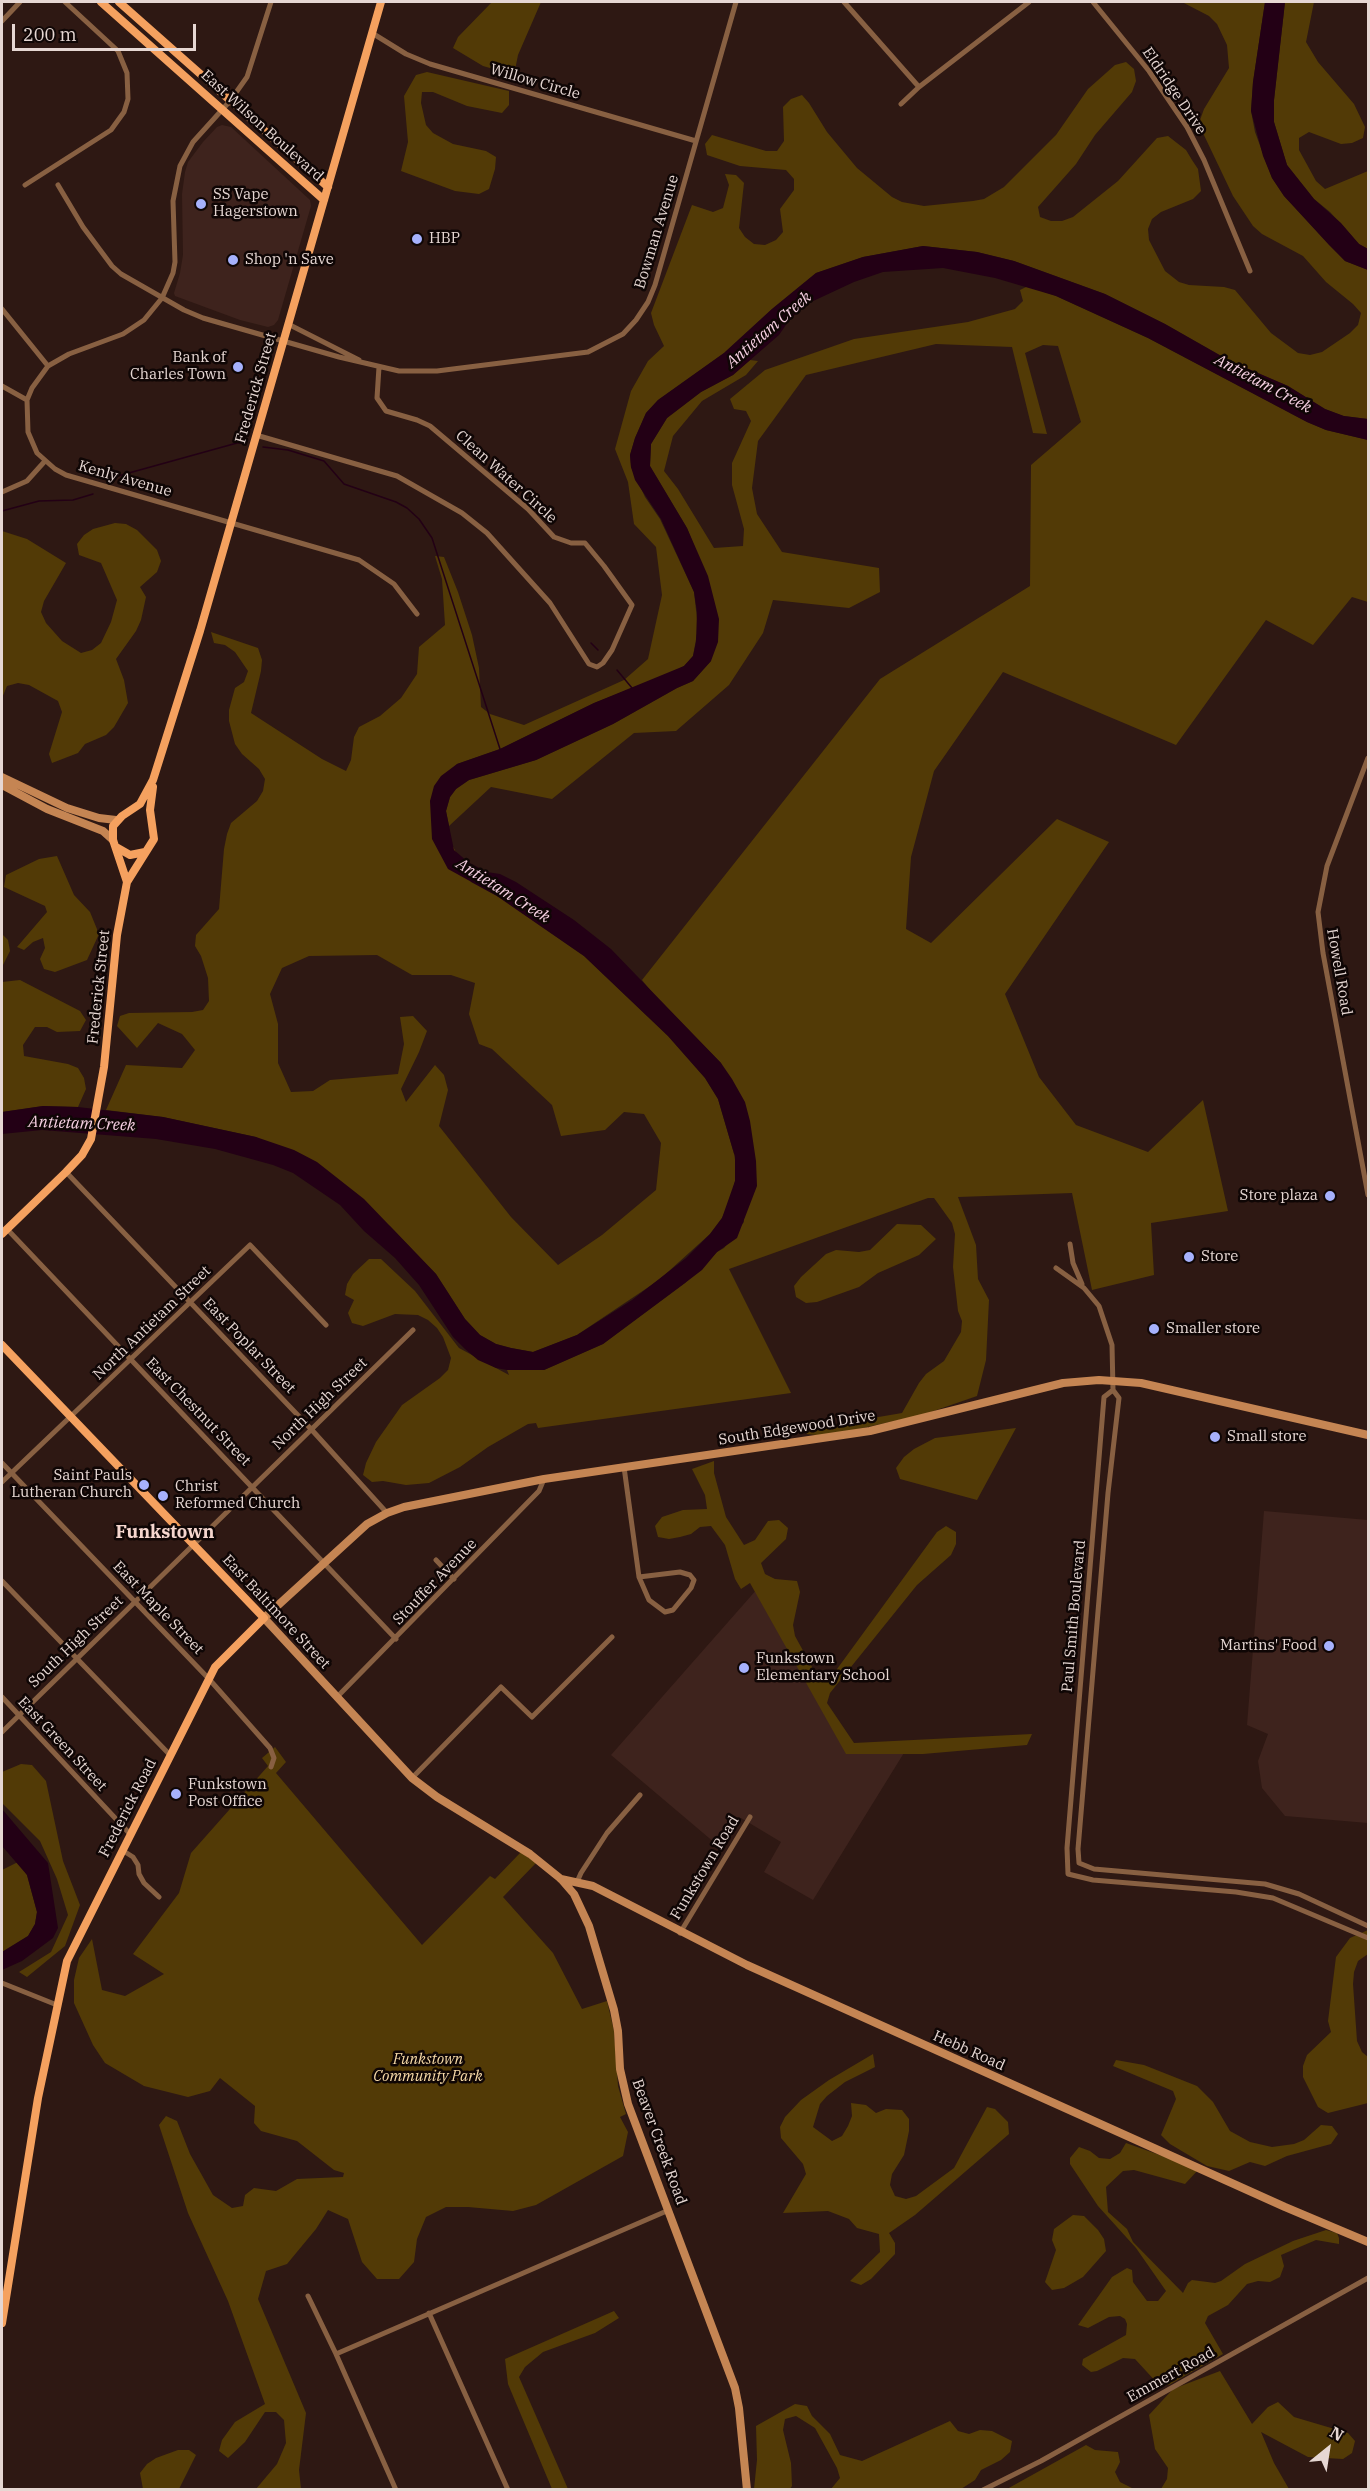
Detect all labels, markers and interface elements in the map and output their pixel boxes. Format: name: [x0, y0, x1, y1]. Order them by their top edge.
scale bar: [15, 12, 200, 50]
text: 200 m: [23, 23, 77, 46]
street label: Eldridge Drive: [1138, 44, 1210, 138]
street label: Willow Circle: [488, 61, 582, 103]
street label: East Wilson Boulevard: [197, 66, 327, 186]
street label: Bowman Avenue: [631, 173, 683, 291]
place label: SS Vape Hagerstown: [213, 186, 298, 221]
marker: SS Vape Hagerstown: [194, 197, 208, 211]
place label: HBP: [429, 230, 460, 248]
marker: HBP: [410, 232, 424, 246]
place label: Shop 'n Save: [245, 251, 334, 269]
marker: Shop 'n Save: [226, 253, 240, 267]
water label: Antietam Creek: [722, 288, 816, 372]
street label: Frederick Street: [232, 330, 280, 446]
place label: Bank of Charles Town: [130, 349, 226, 384]
water label: Antietam Creek: [1211, 350, 1315, 418]
marker: Bank of Charles Town: [231, 360, 245, 374]
street label: Clean Water Circle: [452, 427, 560, 527]
street label: Kenly Avenue: [76, 457, 174, 501]
water label: Antietam Creek: [453, 855, 553, 927]
street label: Howell Road: [1322, 927, 1356, 1017]
street label: Frederick Street: [84, 929, 114, 1045]
water label: Antietam Creek: [28, 1113, 136, 1135]
place label: Store plaza: [1240, 1187, 1318, 1205]
marker: Store plaza: [1323, 1189, 1337, 1203]
place label: Store: [1201, 1248, 1238, 1266]
marker: Store: [1182, 1250, 1196, 1264]
street label: North Antietam Street: [90, 1262, 214, 1384]
street label: East Poplar Street: [199, 1295, 299, 1397]
place label: Smaller store: [1166, 1320, 1260, 1338]
marker: Smaller store: [1147, 1322, 1161, 1336]
street label: East Chestnut Street: [142, 1354, 254, 1470]
street label: North High Street: [269, 1354, 371, 1454]
street label: South Edgewood Drive: [717, 1407, 877, 1449]
place label: Small store: [1227, 1428, 1306, 1446]
marker: Small store: [1208, 1430, 1222, 1444]
place label: Saint Pauls Lutheran Church: [11, 1467, 132, 1502]
marker: Saint Pauls Lutheran Church: [137, 1478, 151, 1492]
place label: Christ Reformed Church: [175, 1478, 300, 1513]
marker: Christ Reformed Church: [156, 1489, 170, 1503]
district label: Funkstown: [116, 1522, 214, 1544]
street label: Stouffer Avenue: [389, 1535, 481, 1629]
street label: Paul Smith Boulevard: [1058, 1539, 1090, 1693]
street label: East Baltimore Street: [218, 1551, 334, 1673]
street label: East Maple Street: [109, 1558, 207, 1658]
street label: South High Street: [25, 1592, 127, 1692]
place label: Martins' Food: [1220, 1637, 1317, 1655]
marker: Martins' Food: [1322, 1639, 1336, 1653]
place label: Funkstown Elementary School: [756, 1650, 890, 1685]
marker: Funkstown Elementary School: [737, 1661, 751, 1675]
street label: East Green Street: [14, 1693, 110, 1795]
street label: Frederick Road: [95, 1756, 161, 1860]
place label: Funkstown Post Office: [188, 1776, 267, 1811]
marker: Funkstown Post Office: [169, 1787, 183, 1801]
street label: Funkstown Road: [667, 1813, 743, 1923]
street label: Hebb Road: [930, 2027, 1008, 2075]
park label: Funkstown Community Park: [373, 2051, 483, 2086]
street label: Beaver Creek Road: [628, 2077, 690, 2207]
street label: Emmert Road: [1124, 2343, 1218, 2407]
north arrow: [1298, 2419, 1358, 2479]
text: N: [1327, 2422, 1347, 2445]

